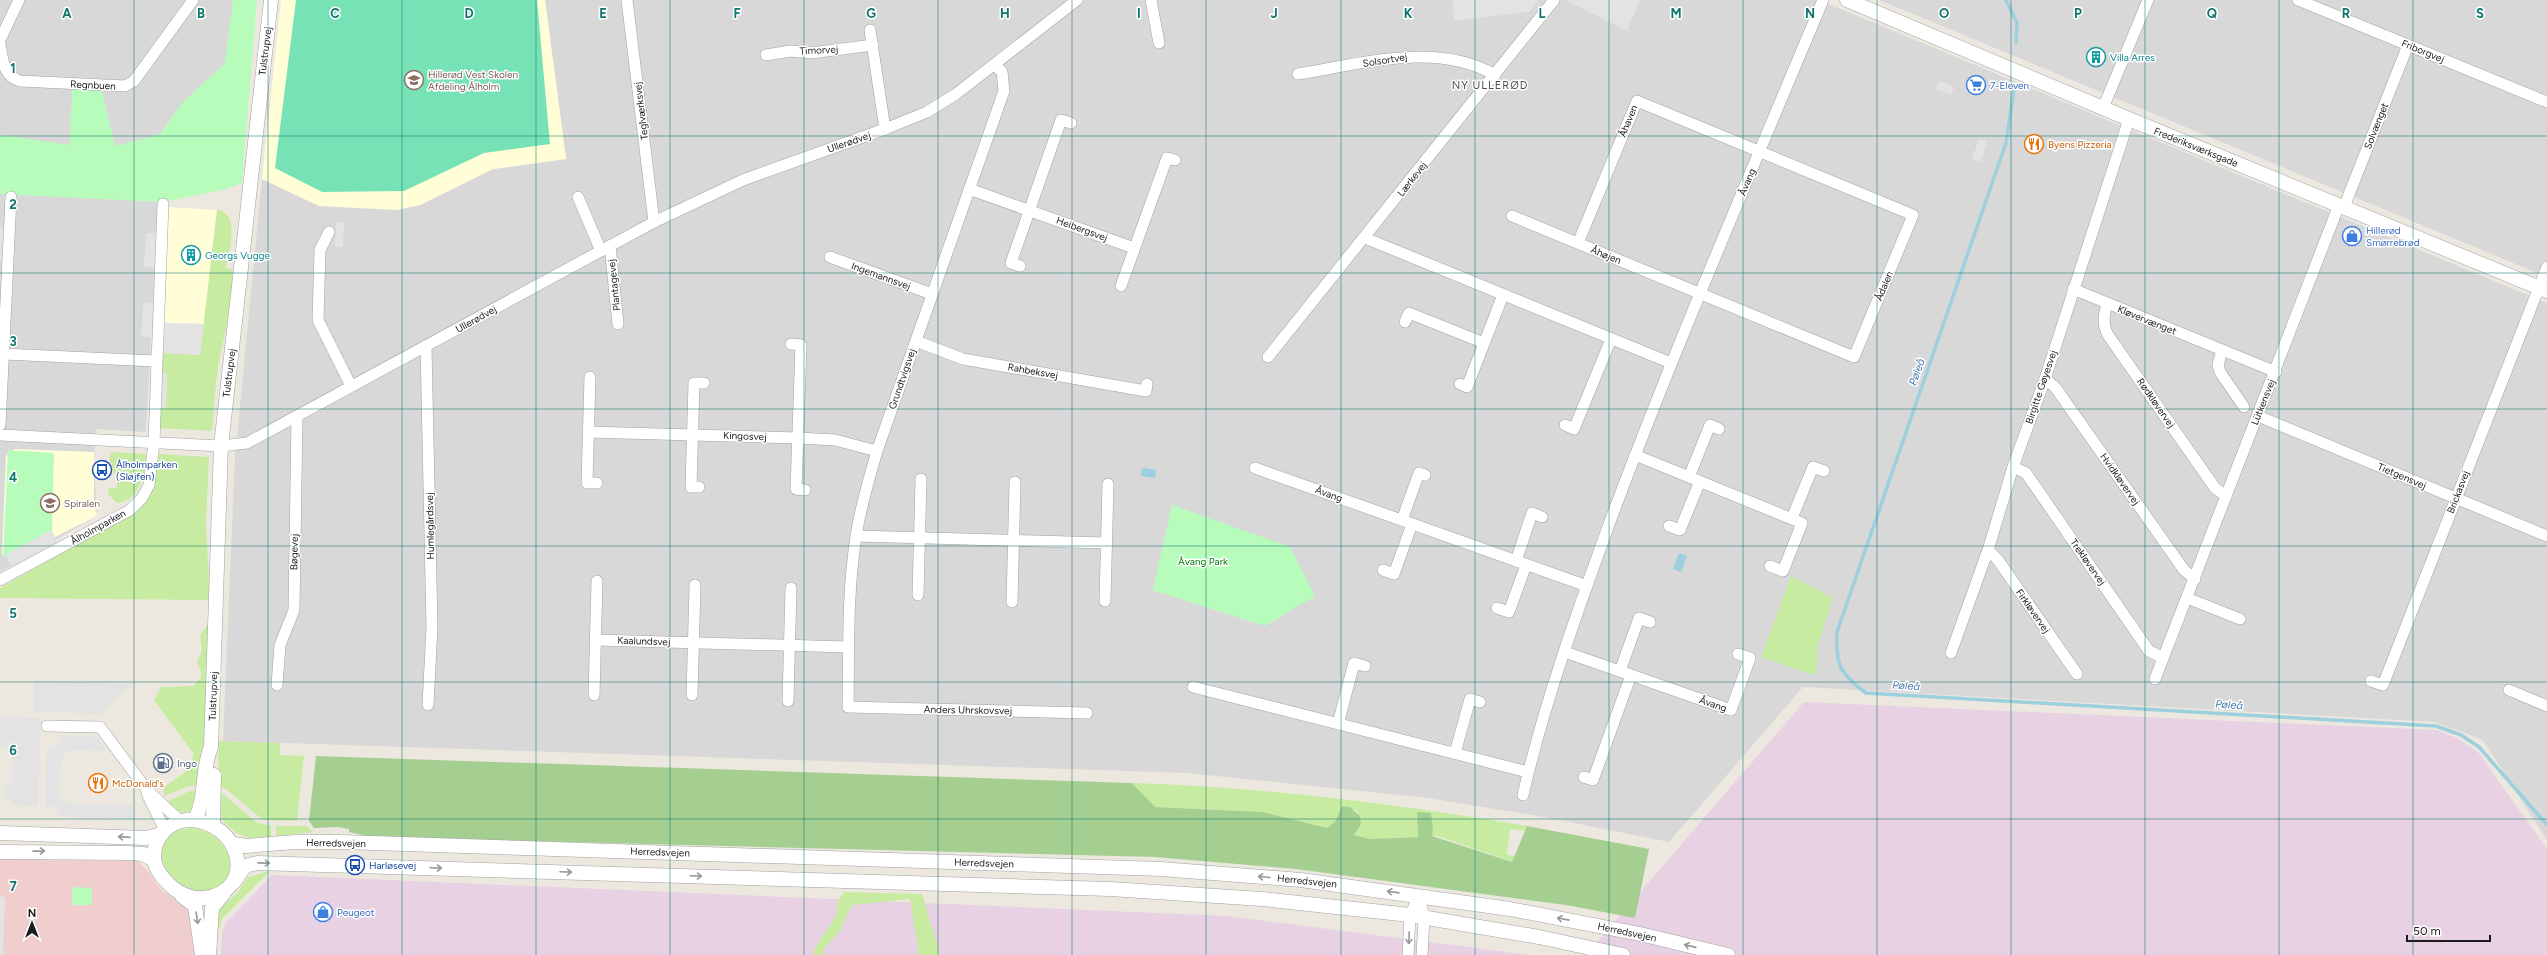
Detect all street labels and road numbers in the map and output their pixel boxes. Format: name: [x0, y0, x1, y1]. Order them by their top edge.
street label: Tulstrupvej: [256, 25, 274, 76]
street label: Friborgvej: [2400, 37, 2447, 66]
street label: Timorvej: [799, 42, 839, 58]
street label: Solsortvej: [1362, 50, 1409, 70]
street label: Regnbuen: [70, 77, 117, 93]
street label: Teglværksvej: [631, 81, 651, 141]
street label: Solvænget: [2361, 101, 2391, 151]
street label: Åhaven: [1616, 103, 1640, 139]
street label: Frederiksværksgade: [2152, 124, 2241, 170]
street label: Ullerødvej: [826, 128, 873, 156]
street label: Lærkevej: [1394, 159, 1430, 199]
street label: Åvang: [1735, 166, 1759, 198]
street label: Heibergsvej: [1055, 214, 1110, 244]
street label: Åhøjen: [1589, 243, 1624, 267]
street label: Plantagevej: [605, 258, 623, 312]
street label: Ingemannsvej: [850, 259, 913, 293]
street label: Ådalen: [1872, 269, 1896, 303]
street label: Ullerødvej: [453, 302, 499, 336]
street label: Kløvervænget: [2116, 302, 2179, 338]
street label: Tulstrupvej: [220, 347, 238, 398]
street label: Grundtvigsvej: [886, 347, 919, 411]
street label: Birgitte Gøyesvej: [2022, 348, 2060, 426]
street label: Rahbeksvej: [1007, 360, 1060, 382]
street label: Rødkløvervej: [2134, 376, 2178, 431]
street label: Lütkensvej: [2248, 377, 2278, 427]
street label: Kingosvej: [723, 429, 767, 443]
street label: Hvidkløvervej: [2097, 450, 2143, 508]
street label: Tietgensvej: [2376, 460, 2429, 492]
street label: Brickasvej: [2444, 468, 2472, 515]
street label: Åvang: [1313, 483, 1345, 505]
street label: Humlegårdsvej: [423, 492, 437, 560]
street label: Ålholmparken: [68, 506, 128, 548]
street label: Bøgevej: [287, 533, 301, 570]
street label: Trekløvervej: [2067, 536, 2109, 588]
street label: Firkløvervej: [2013, 586, 2053, 636]
street label: Kaalundsvej: [617, 634, 671, 648]
street label: Tulstrupvej: [206, 671, 220, 721]
street label: Åvang: [1698, 693, 1729, 715]
street label: Anders Uhrskovsvej: [924, 703, 1013, 717]
street label: Herredsvejen: [306, 836, 367, 850]
street label: Herredsvejen: [630, 844, 691, 860]
street label: Herredsvejen: [954, 855, 1015, 871]
street label: Herredsvejen: [1276, 871, 1338, 891]
street label: Herredsvejen: [1596, 919, 1658, 945]

